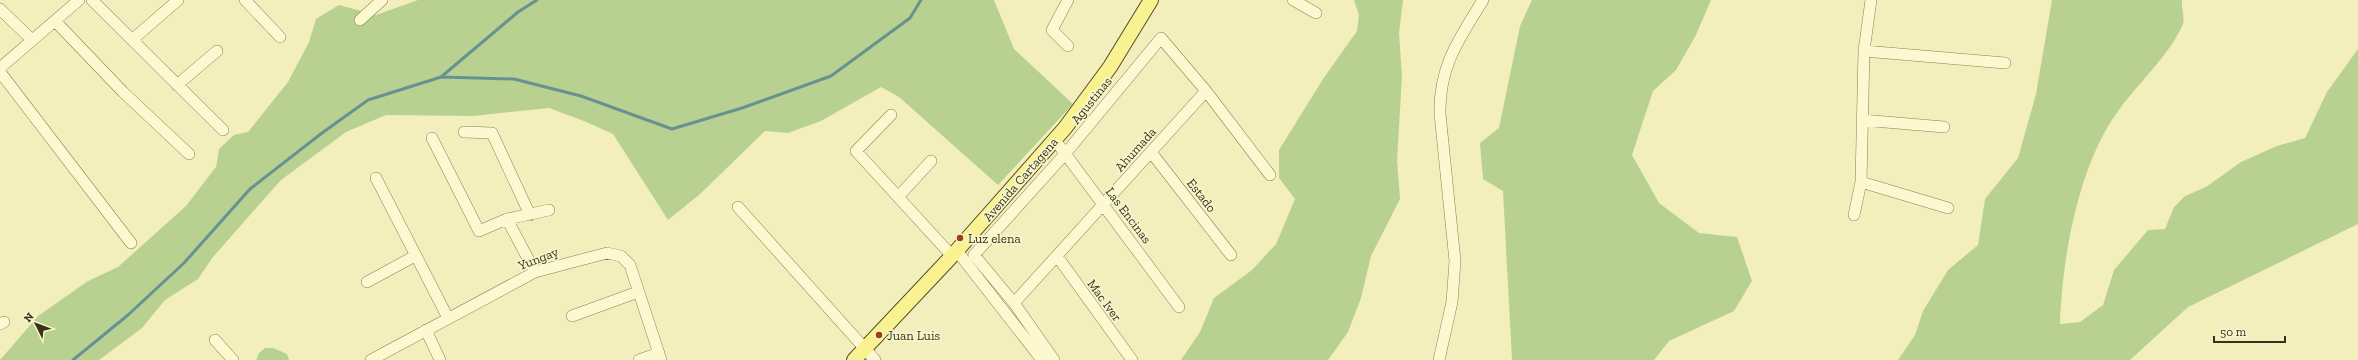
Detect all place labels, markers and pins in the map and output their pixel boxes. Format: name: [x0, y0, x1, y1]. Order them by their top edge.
place label: Luz elena: [968, 231, 1021, 246]
marker: Luz elena: [955, 233, 965, 243]
place label: Juan Luis: [887, 328, 941, 343]
marker: Juan Luis: [874, 330, 884, 340]

